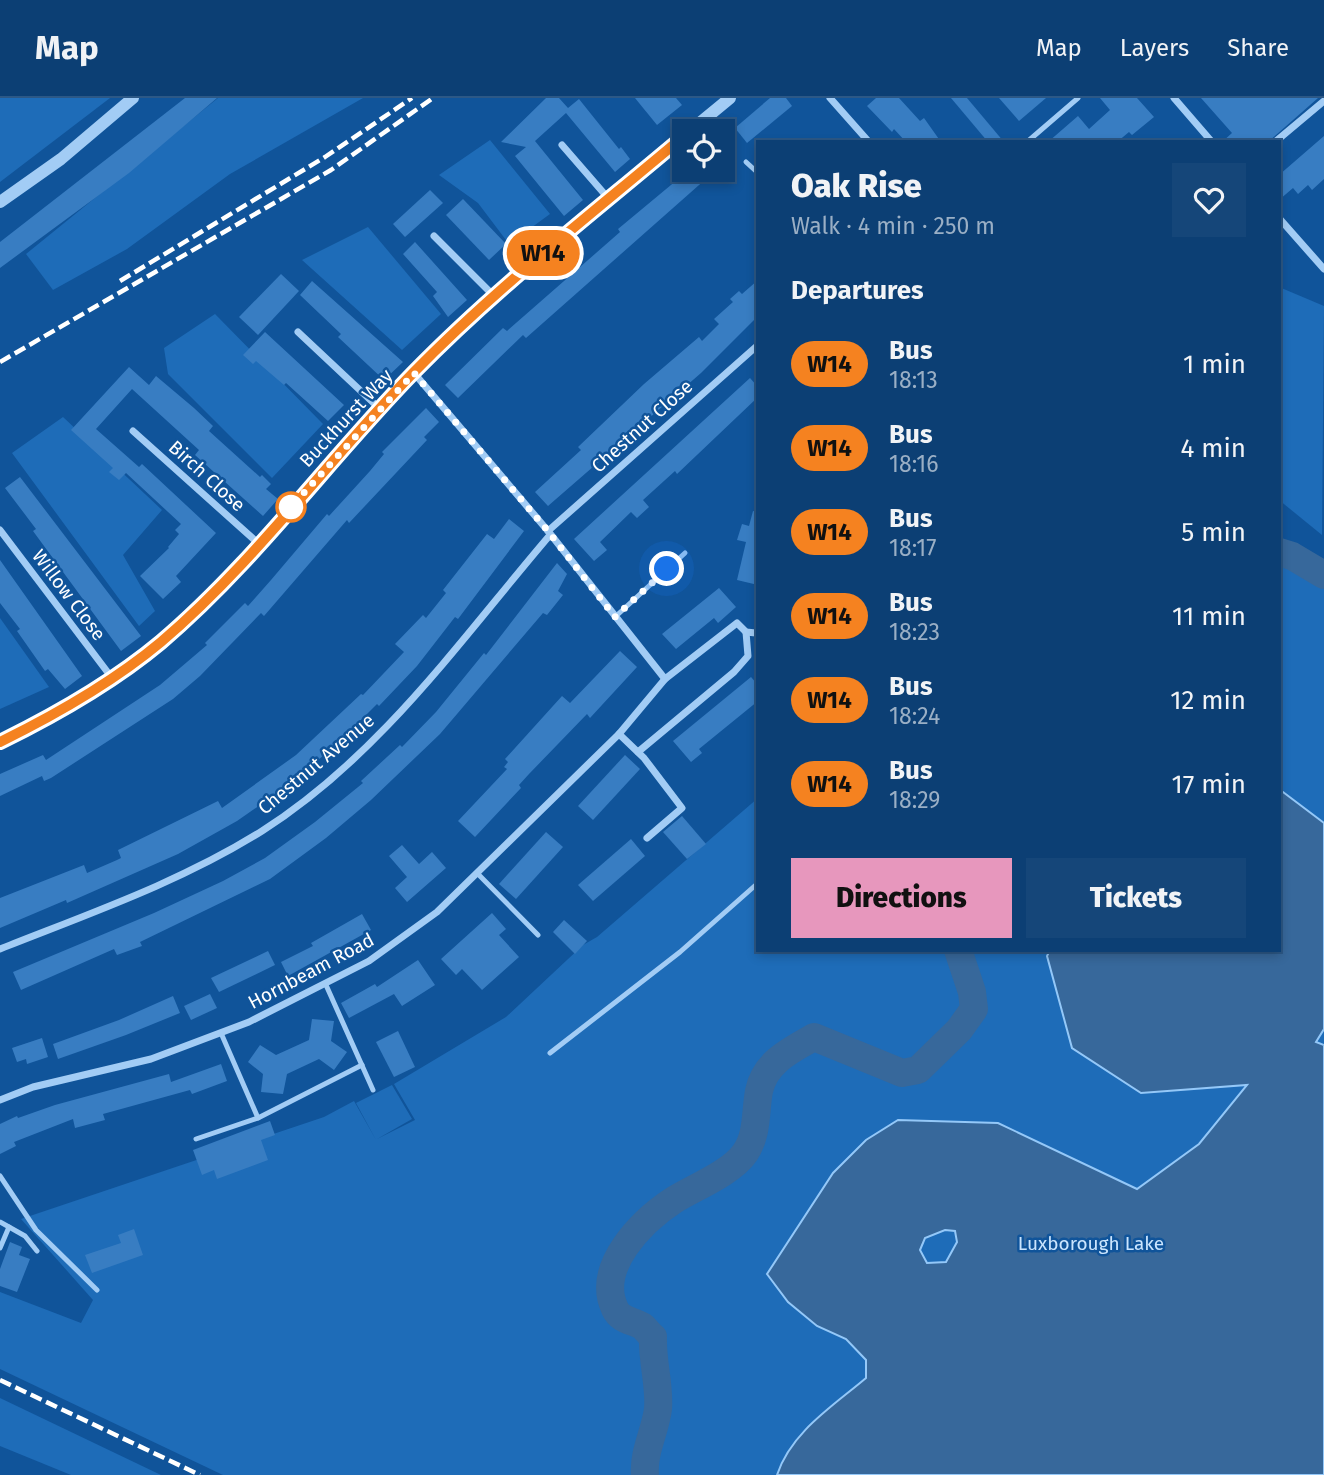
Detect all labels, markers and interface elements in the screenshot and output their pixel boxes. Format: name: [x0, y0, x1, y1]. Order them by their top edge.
text: Map: [35, 28, 99, 68]
text: Map: [1036, 34, 1082, 62]
text: Layers: [1120, 34, 1189, 62]
text: Share: [1227, 34, 1289, 62]
map controls: [672, 119, 735, 182]
button: locate: [672, 119, 735, 182]
button: heart: [1172, 163, 1246, 237]
text: Oak Rise: [791, 166, 922, 206]
text: Walk · 4 min · 250 m: [791, 212, 995, 240]
line badge: W14: [503, 230, 583, 276]
text: W14: [521, 239, 565, 267]
text: Departures: [791, 275, 924, 306]
text: Bus: [889, 335, 932, 366]
text: 1 min: [1183, 349, 1246, 380]
text: W14: [807, 350, 852, 378]
street label: Buckhurst Way: [295, 364, 398, 472]
text: 18:13: [889, 366, 938, 394]
street label: Chestnut Close: [587, 375, 697, 477]
text: Bus: [889, 419, 932, 450]
text: 4 min: [1180, 433, 1246, 464]
text: W14: [807, 434, 852, 462]
street label: Birch Close: [164, 436, 250, 516]
text: 18:16: [889, 450, 938, 478]
unlabelled marker: [276, 492, 306, 522]
text: Bus: [889, 503, 932, 534]
text: 5 min: [1181, 517, 1246, 548]
text: W14: [807, 518, 852, 546]
text: 18:17: [889, 534, 936, 562]
street label: Willow Close: [27, 545, 111, 645]
your location: [649, 551, 684, 586]
text: Bus: [889, 587, 932, 618]
text: 11 min: [1172, 601, 1246, 632]
text: W14: [807, 602, 852, 630]
text: 18:23: [889, 618, 940, 646]
text: Bus: [889, 671, 932, 702]
text: 12 min: [1170, 685, 1246, 716]
text: W14: [807, 686, 852, 714]
text: 18:24: [889, 702, 940, 730]
street label: Chestnut Avenue: [253, 709, 379, 819]
text: Bus: [889, 755, 932, 786]
text: 17 min: [1171, 769, 1246, 800]
text: W14: [807, 770, 852, 798]
text: 18:29: [889, 786, 940, 814]
button: Directions: [791, 858, 1012, 938]
button: Tickets: [1026, 858, 1246, 938]
street label: Hornbeam Road: [244, 928, 378, 1014]
park label: Luxborough Lake: [1018, 1232, 1164, 1255]

